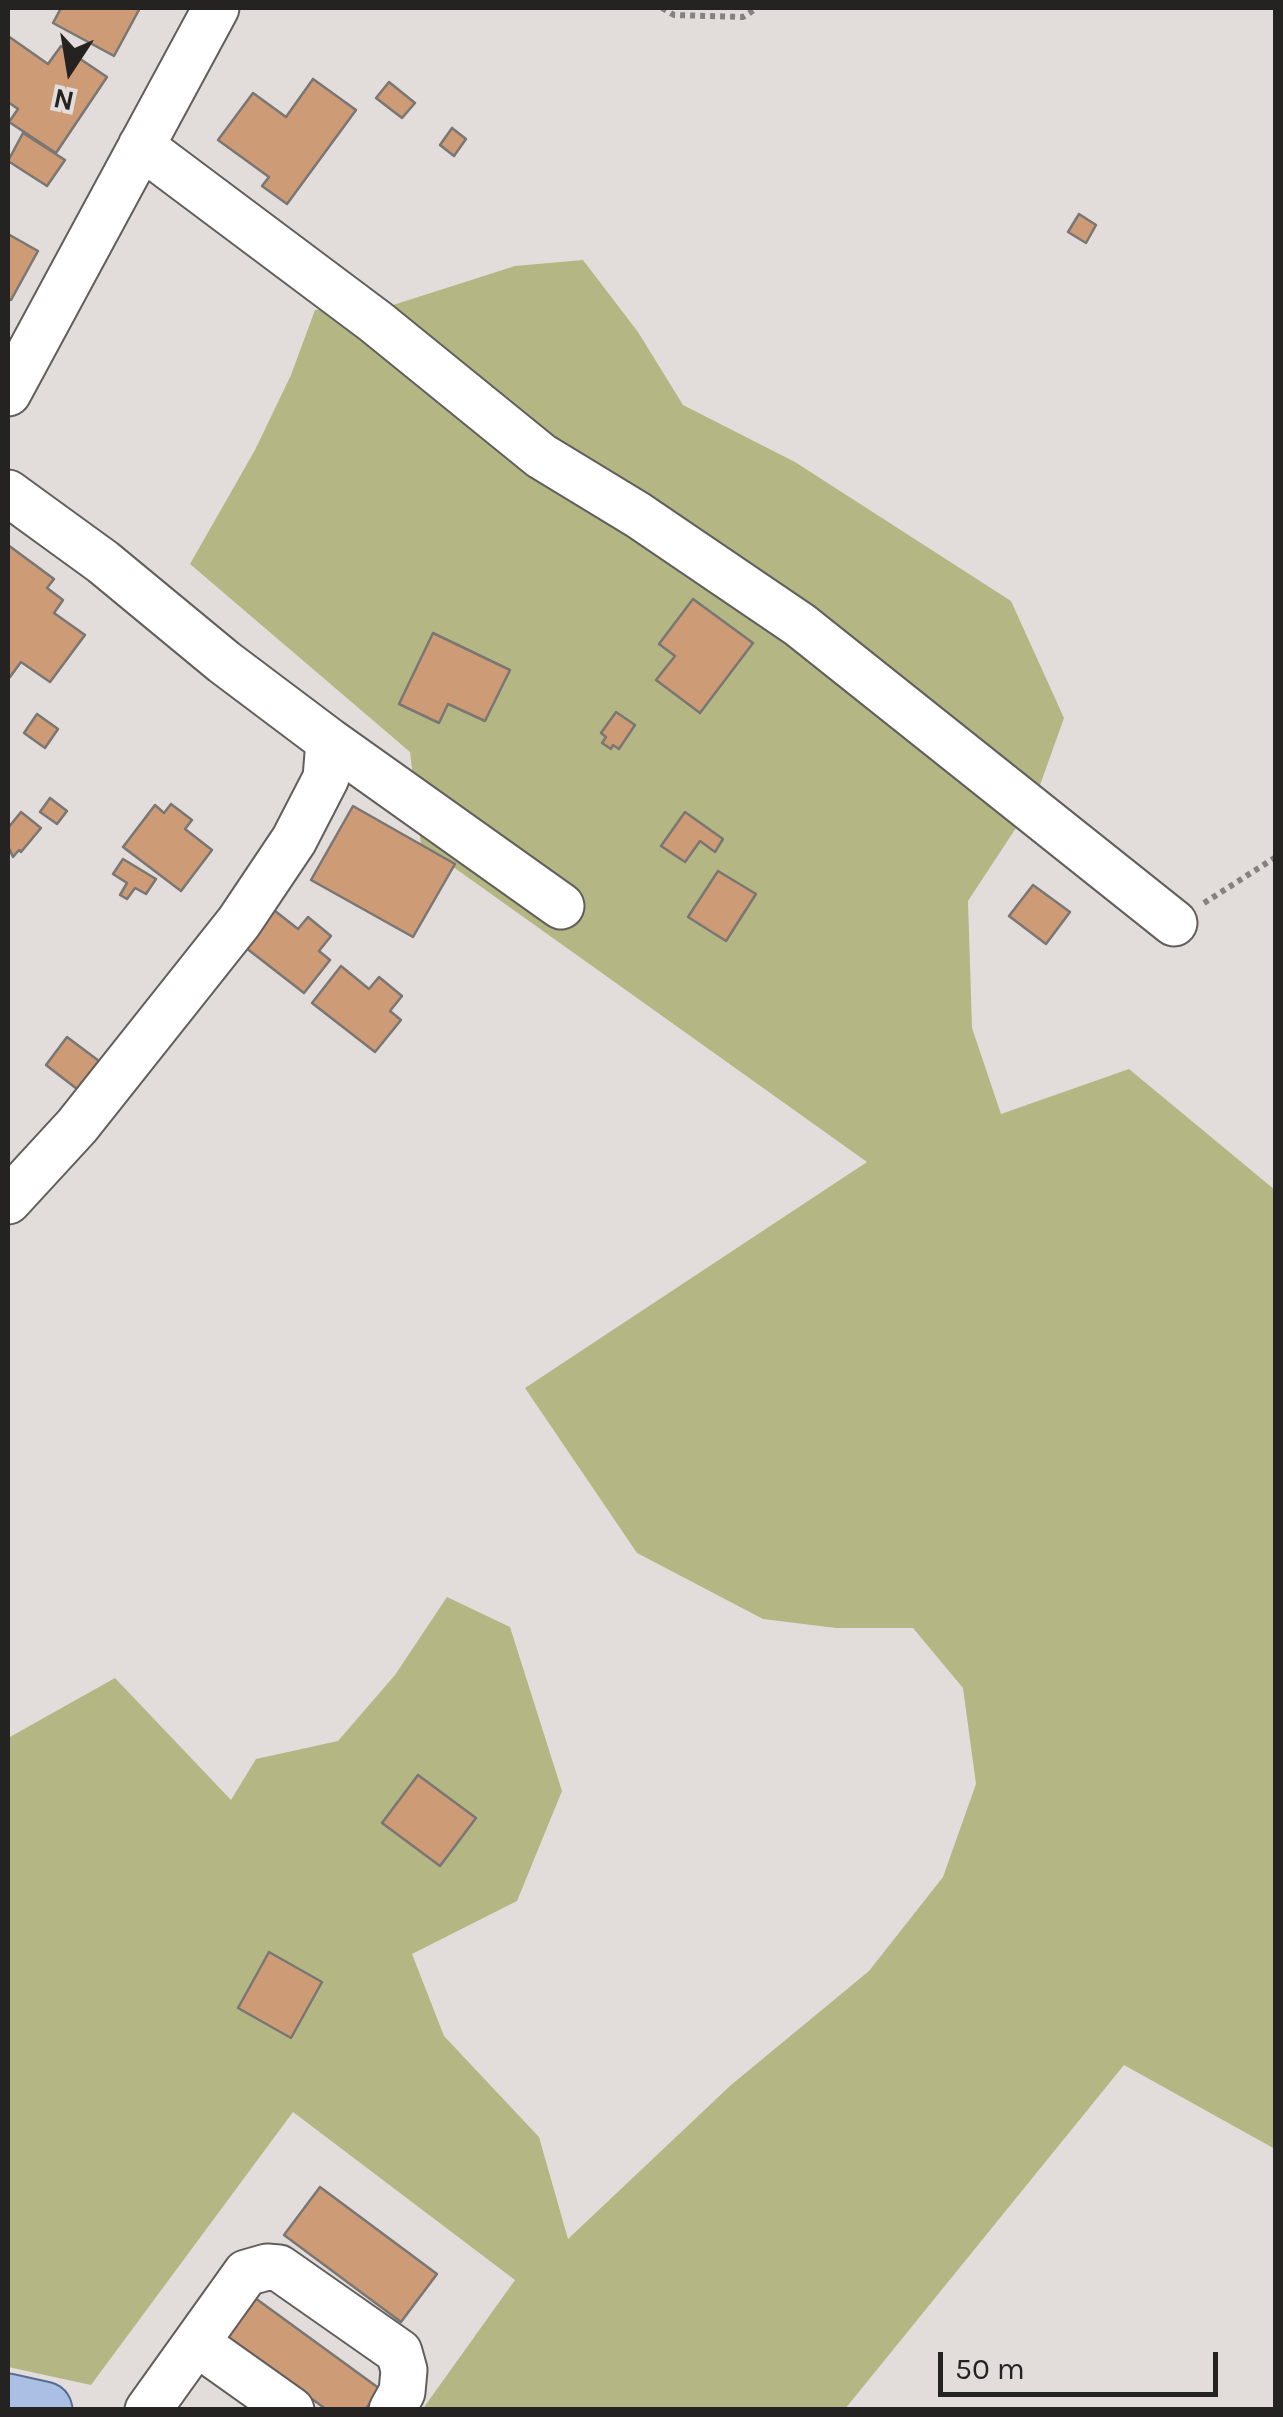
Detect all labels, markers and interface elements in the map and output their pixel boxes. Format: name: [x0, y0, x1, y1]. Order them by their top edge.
north arrow: [20, 20, 120, 120]
text: N: [50, 82, 77, 118]
scale bar: [943, 2332, 1223, 2394]
text: 50 m: [955, 2351, 1025, 2387]

